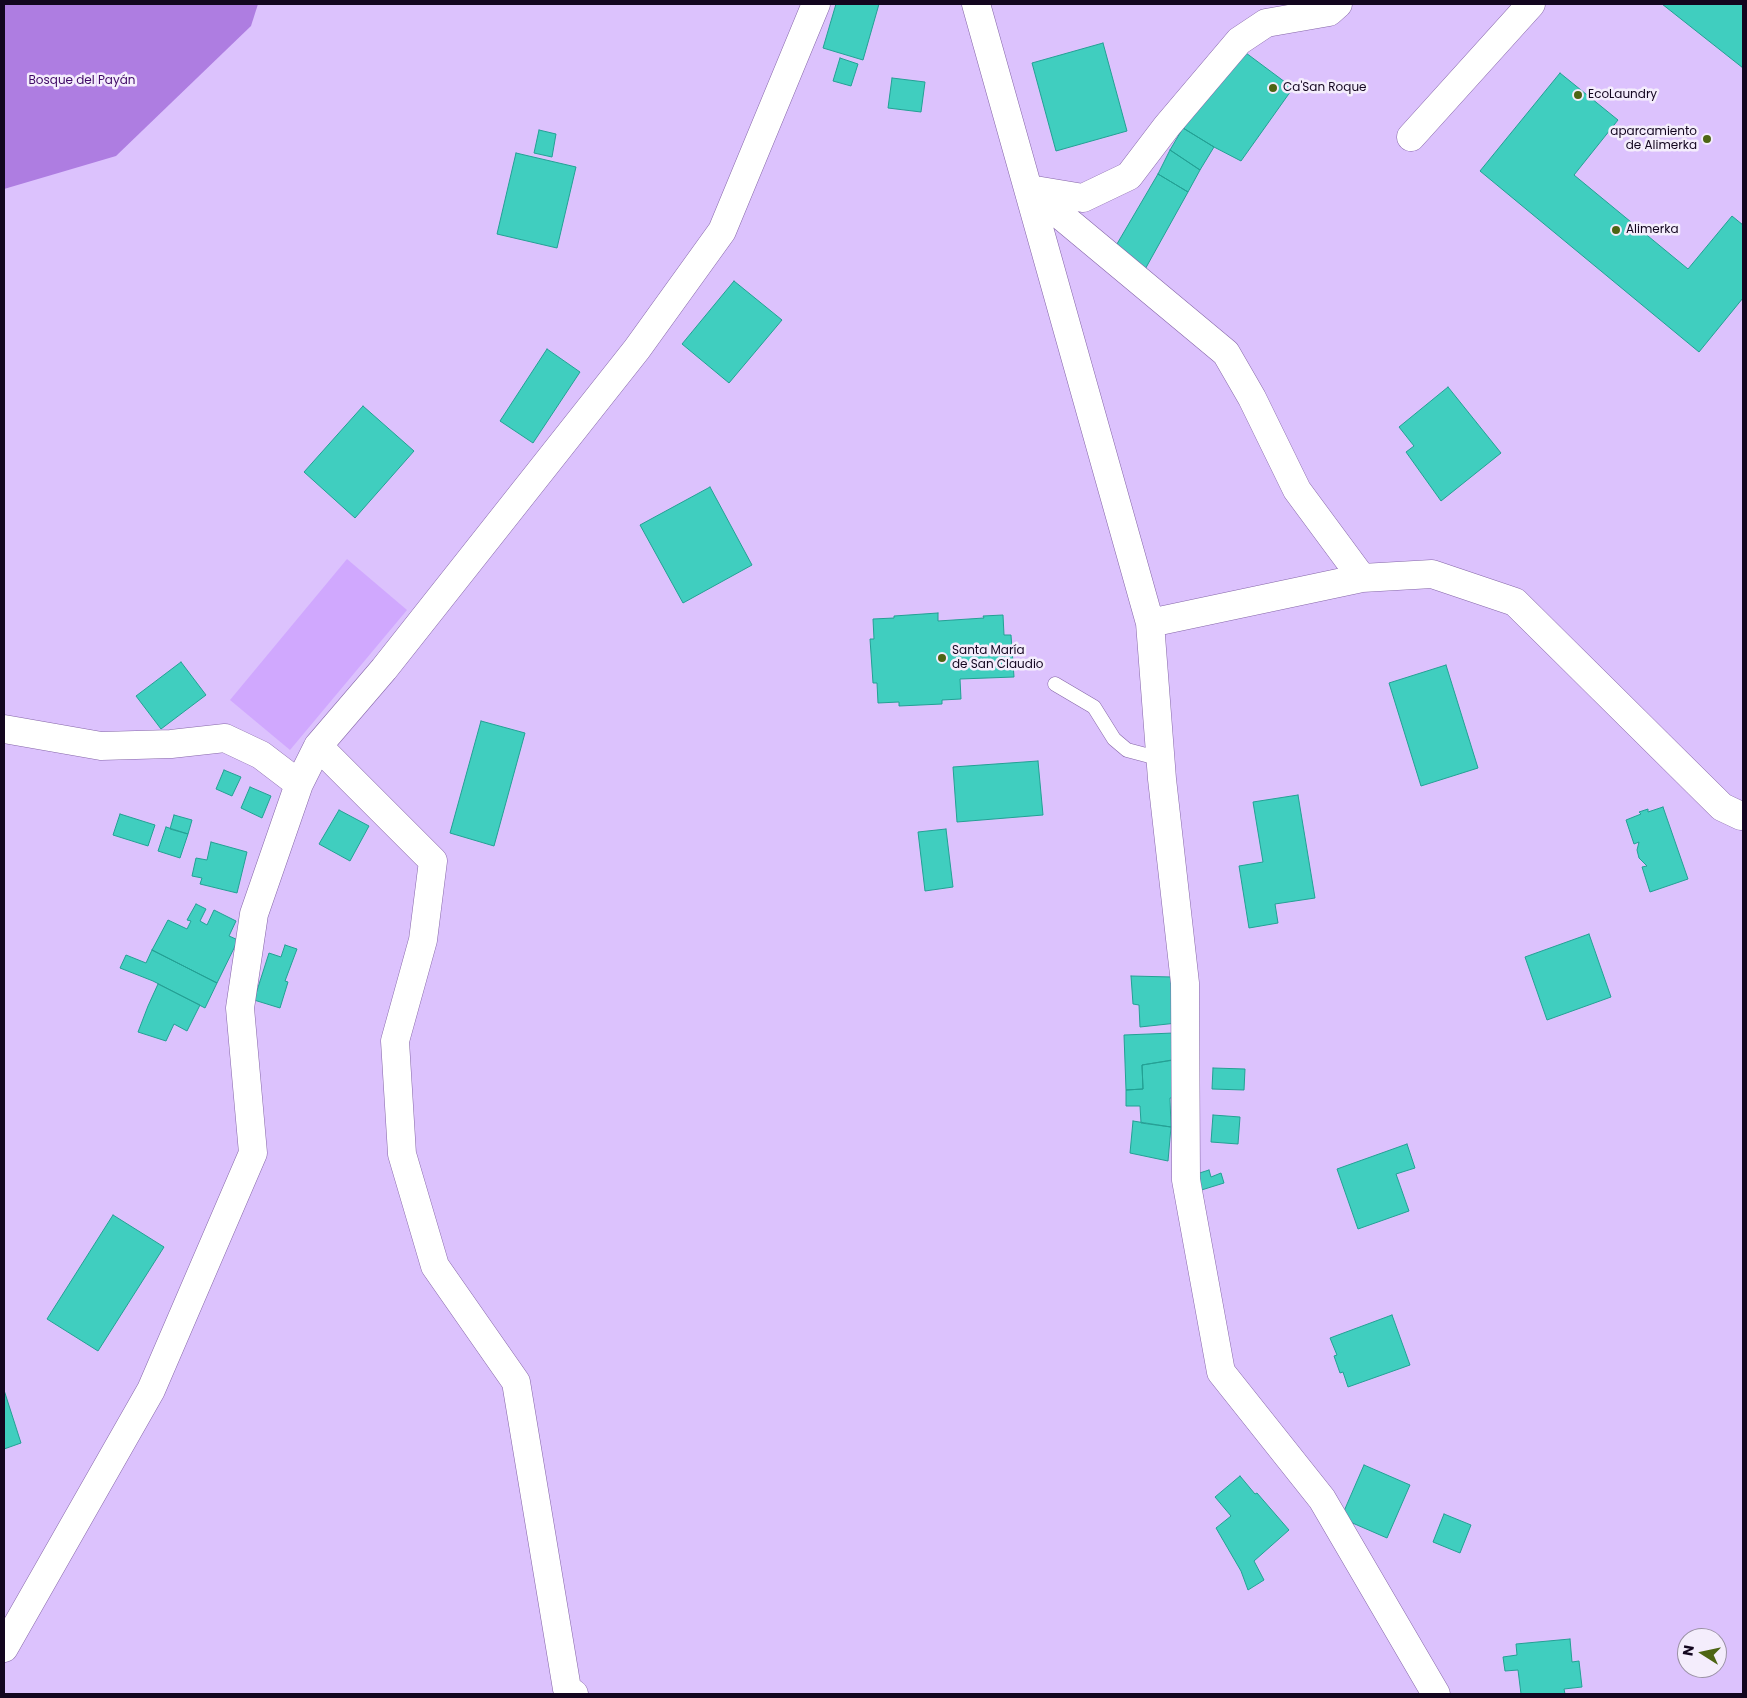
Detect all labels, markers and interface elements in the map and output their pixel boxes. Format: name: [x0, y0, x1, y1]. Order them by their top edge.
park label: Bosque del Payán: [28, 74, 136, 88]
place label: Ca'San Roque: [1283, 81, 1367, 95]
marker: Ca'San Roque: [1267, 82, 1279, 94]
place label: EcoLaundry: [1588, 88, 1657, 102]
marker: EcoLaundry: [1572, 89, 1584, 101]
place label: aparcamiento de Alimerka: [1610, 125, 1697, 153]
marker: aparcamiento de Alimerka: [1701, 133, 1713, 145]
place label: Alimerka: [1626, 223, 1679, 237]
marker: Alimerka: [1610, 224, 1622, 236]
place label: Santa María de San Claudio: [952, 644, 1044, 672]
marker: Santa María de San Claudio: [936, 652, 948, 664]
north arrow: [1677, 1628, 1727, 1678]
text: N: [1677, 1644, 1699, 1657]

